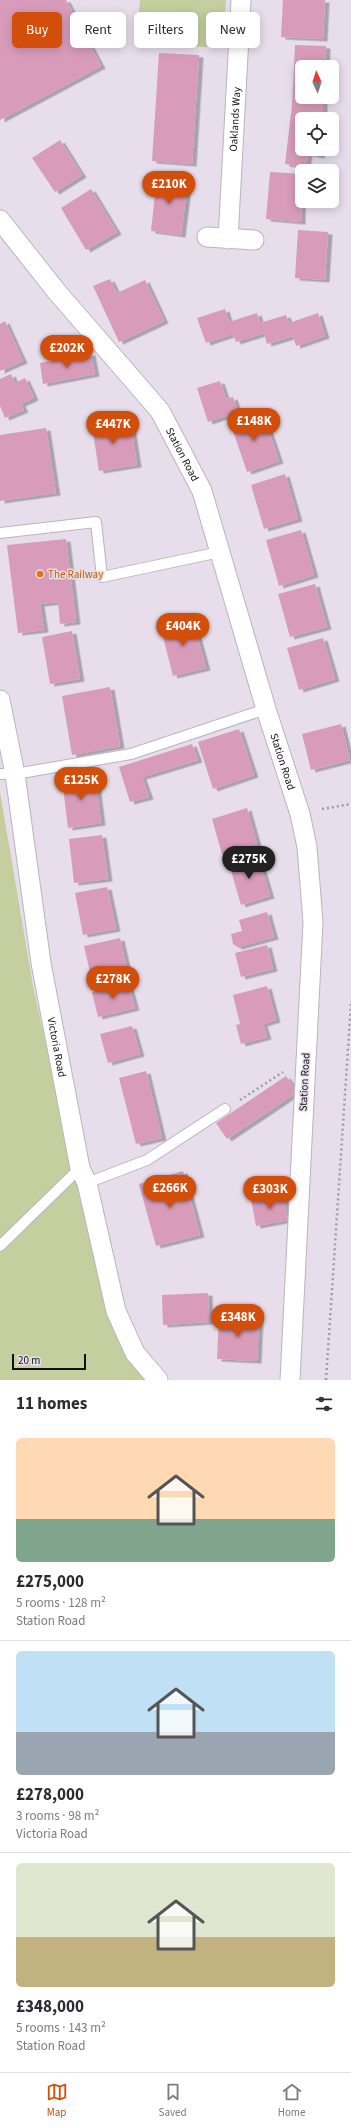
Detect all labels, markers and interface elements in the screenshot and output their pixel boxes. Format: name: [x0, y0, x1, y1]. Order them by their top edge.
chip: Buy: [12, 12, 62, 48]
chip: Rent: [70, 12, 126, 48]
chip: Filters: [134, 12, 198, 48]
chip: New: [206, 12, 260, 48]
north arrow: [295, 60, 339, 104]
map controls: [295, 60, 339, 208]
street label: Oaklands Way: [226, 86, 244, 152]
button: locate: [295, 112, 339, 156]
button: layers: [295, 164, 339, 208]
pin: £210K: [141, 171, 197, 205]
text: £210K: [151, 175, 187, 193]
pin: £202K: [39, 335, 95, 369]
text: £202K: [49, 339, 85, 357]
pin: £148K: [226, 408, 282, 442]
pin: £447K: [85, 411, 141, 445]
text: £148K: [236, 412, 272, 430]
text: £447K: [95, 415, 131, 433]
street label: Station Road: [162, 425, 203, 484]
place label: The Railway: [48, 567, 103, 582]
marker: The Railway: [35, 569, 45, 579]
pin: £404K: [155, 613, 211, 647]
text: £404K: [165, 617, 201, 635]
street label: Station Road: [266, 731, 299, 792]
pin: £125K: [53, 767, 109, 801]
text: £125K: [63, 771, 99, 789]
pin: £275K: [221, 846, 277, 880]
text: £275K: [231, 850, 267, 868]
pin: £278K: [85, 966, 141, 1000]
text: £278K: [95, 970, 131, 988]
street label: Victoria Road: [43, 1016, 70, 1079]
street label: Station Road: [295, 1052, 314, 1112]
pin: £266K: [142, 1175, 198, 1209]
pin: £303K: [242, 1176, 298, 1210]
text: £266K: [152, 1179, 188, 1197]
text: £303K: [252, 1180, 288, 1198]
pin: £348K: [210, 1304, 266, 1338]
text: £348K: [220, 1308, 256, 1326]
scale bar: [12, 1352, 86, 1371]
text: 20 m: [18, 1353, 40, 1368]
text: 11 homes: [16, 1392, 87, 1416]
icon: filters: [313, 1393, 335, 1415]
icon: home: [140, 1464, 212, 1536]
text: £275,000: [16, 1570, 84, 1594]
text: 5 rooms · 128 m²: [16, 1594, 106, 1612]
text: Station Road: [16, 1612, 85, 1630]
icon: home: [140, 1677, 212, 1749]
text: £278,000: [16, 1783, 84, 1807]
text: 3 rooms · 98 m²: [16, 1807, 99, 1825]
text: Victoria Road: [16, 1825, 88, 1843]
icon: home: [140, 1889, 212, 1961]
text: £348,000: [16, 1995, 84, 2019]
text: 5 rooms · 143 m²: [16, 2019, 106, 2037]
text: Station Road: [16, 2037, 85, 2055]
tab: Map: [46, 2081, 68, 2120]
tab: Saved: [159, 2081, 187, 2120]
tab: Home: [278, 2081, 305, 2120]

